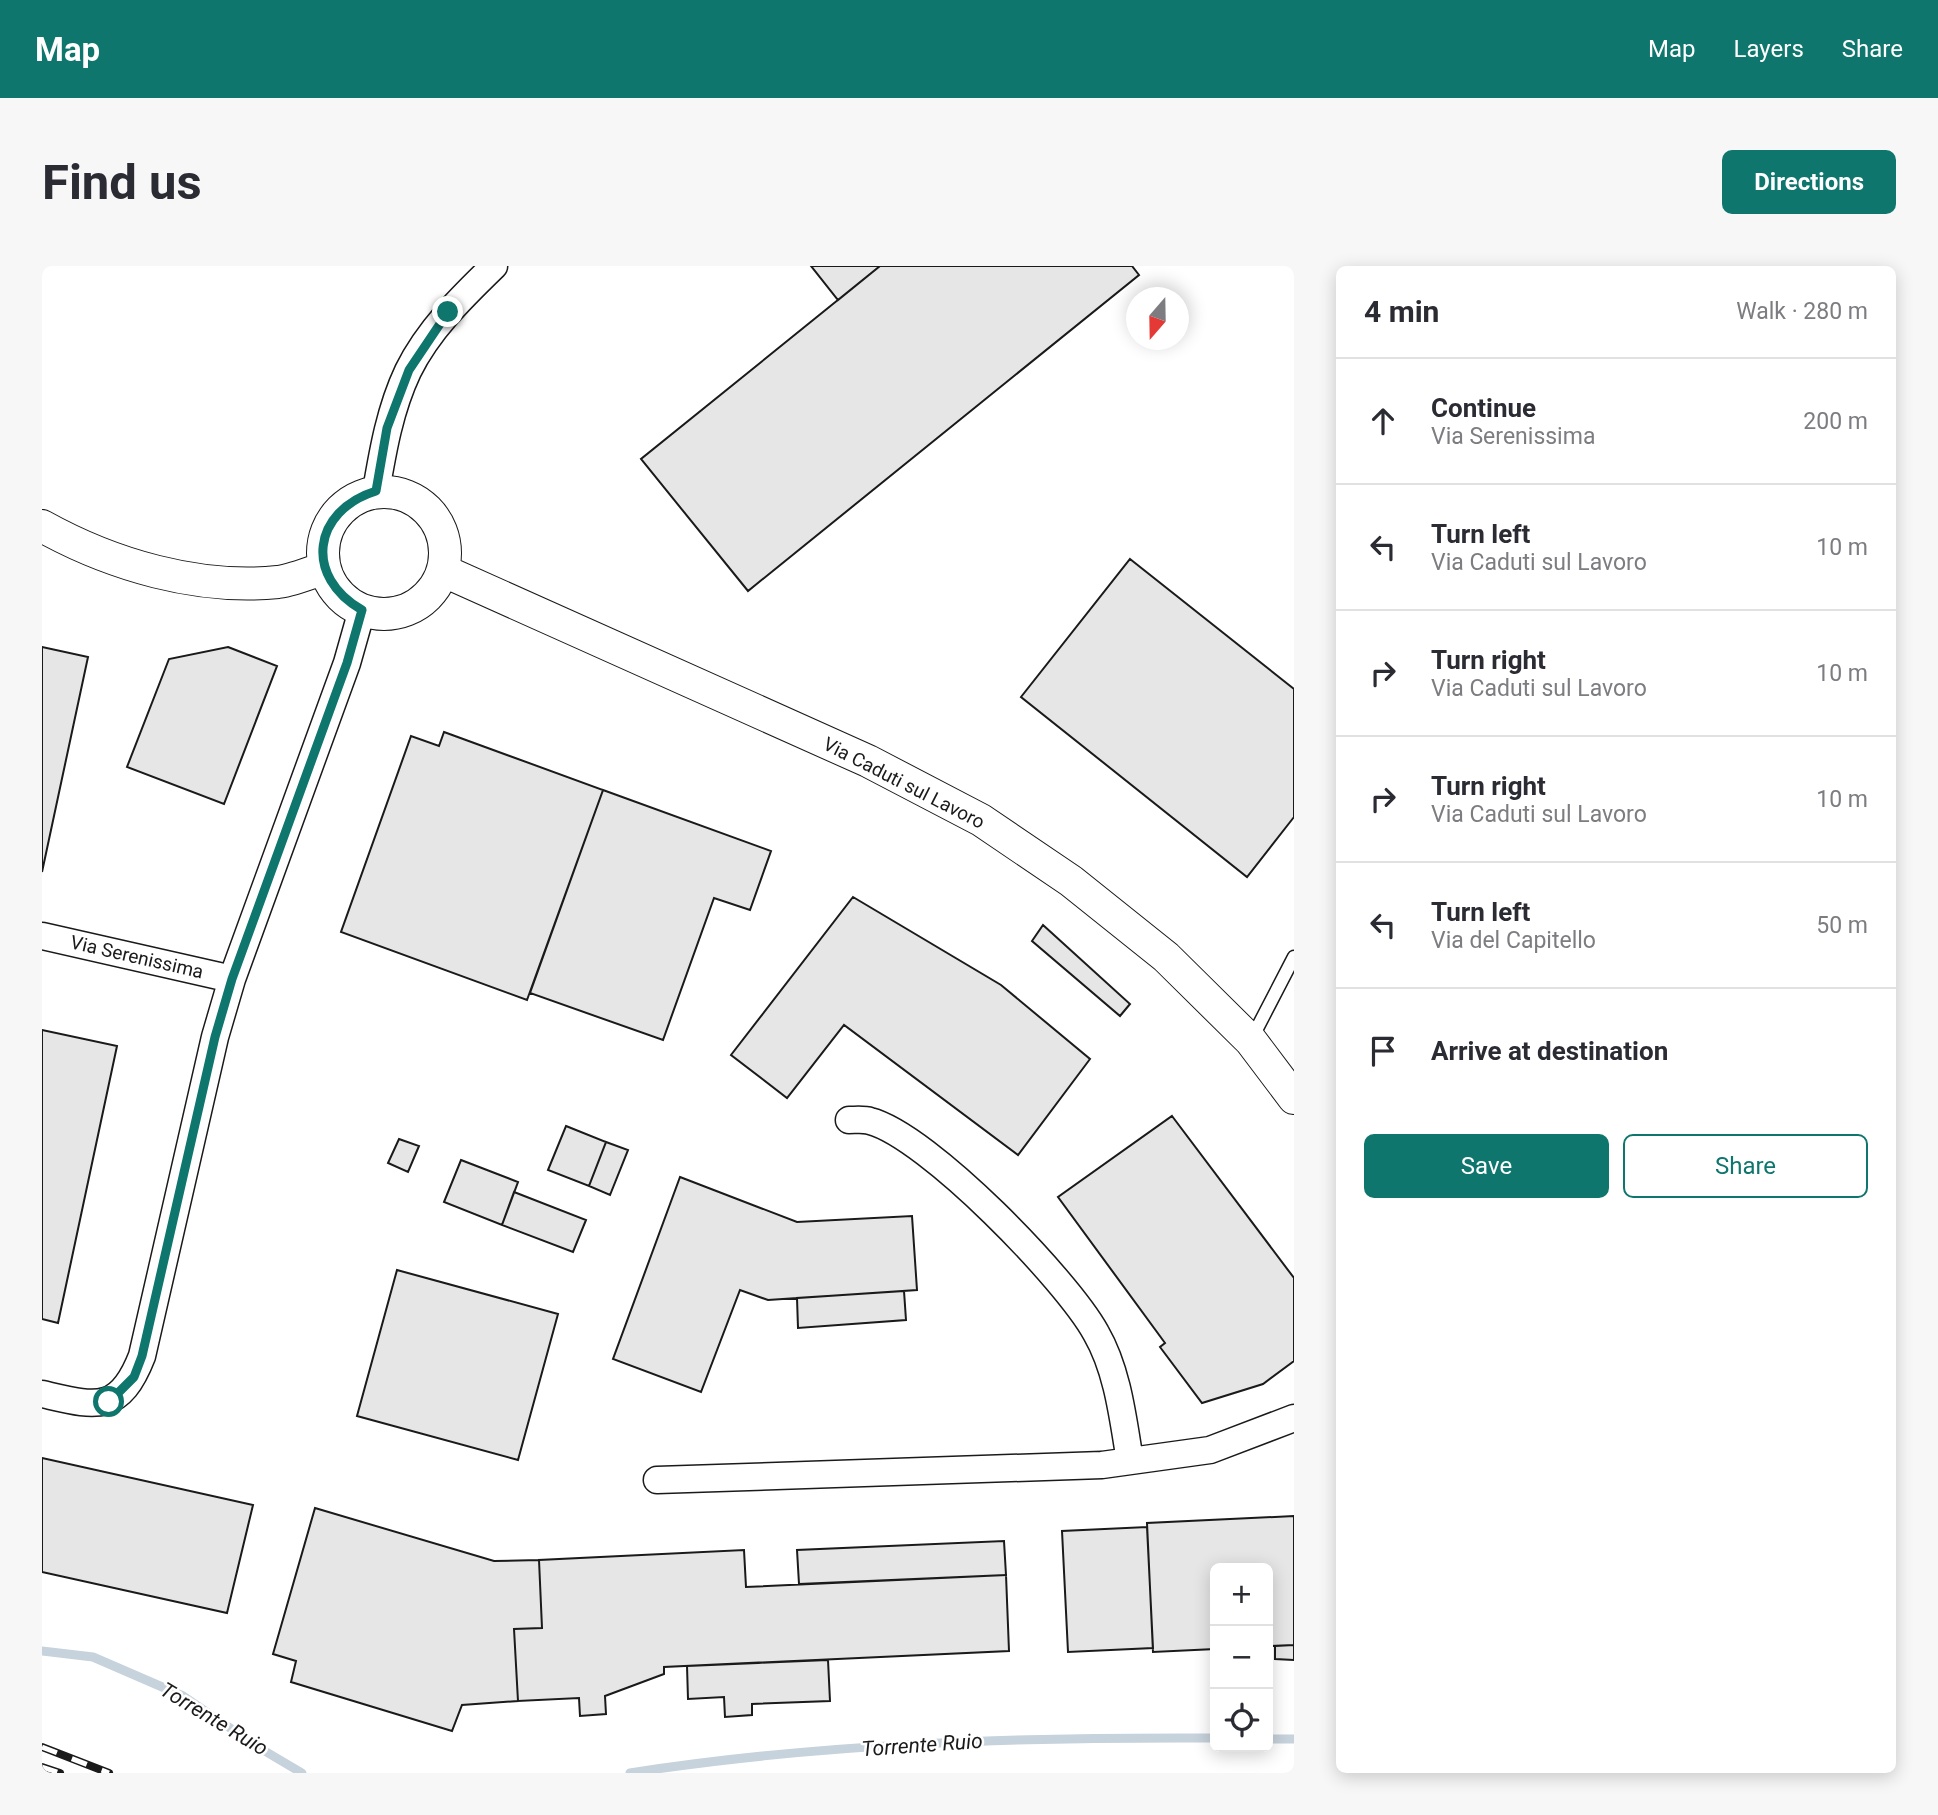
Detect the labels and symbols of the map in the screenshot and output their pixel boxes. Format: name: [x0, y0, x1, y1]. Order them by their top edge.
north arrow: [1126, 287, 1189, 350]
route end: [432, 296, 463, 327]
street label: Via Caduti sul Lavoro: [819, 732, 989, 834]
street label: Via Serenissima: [68, 931, 206, 983]
route start: [93, 1386, 124, 1417]
water label: Torrente Ruio: [156, 1677, 272, 1761]
water label: Torrente Ruio: [861, 1729, 983, 1761]

